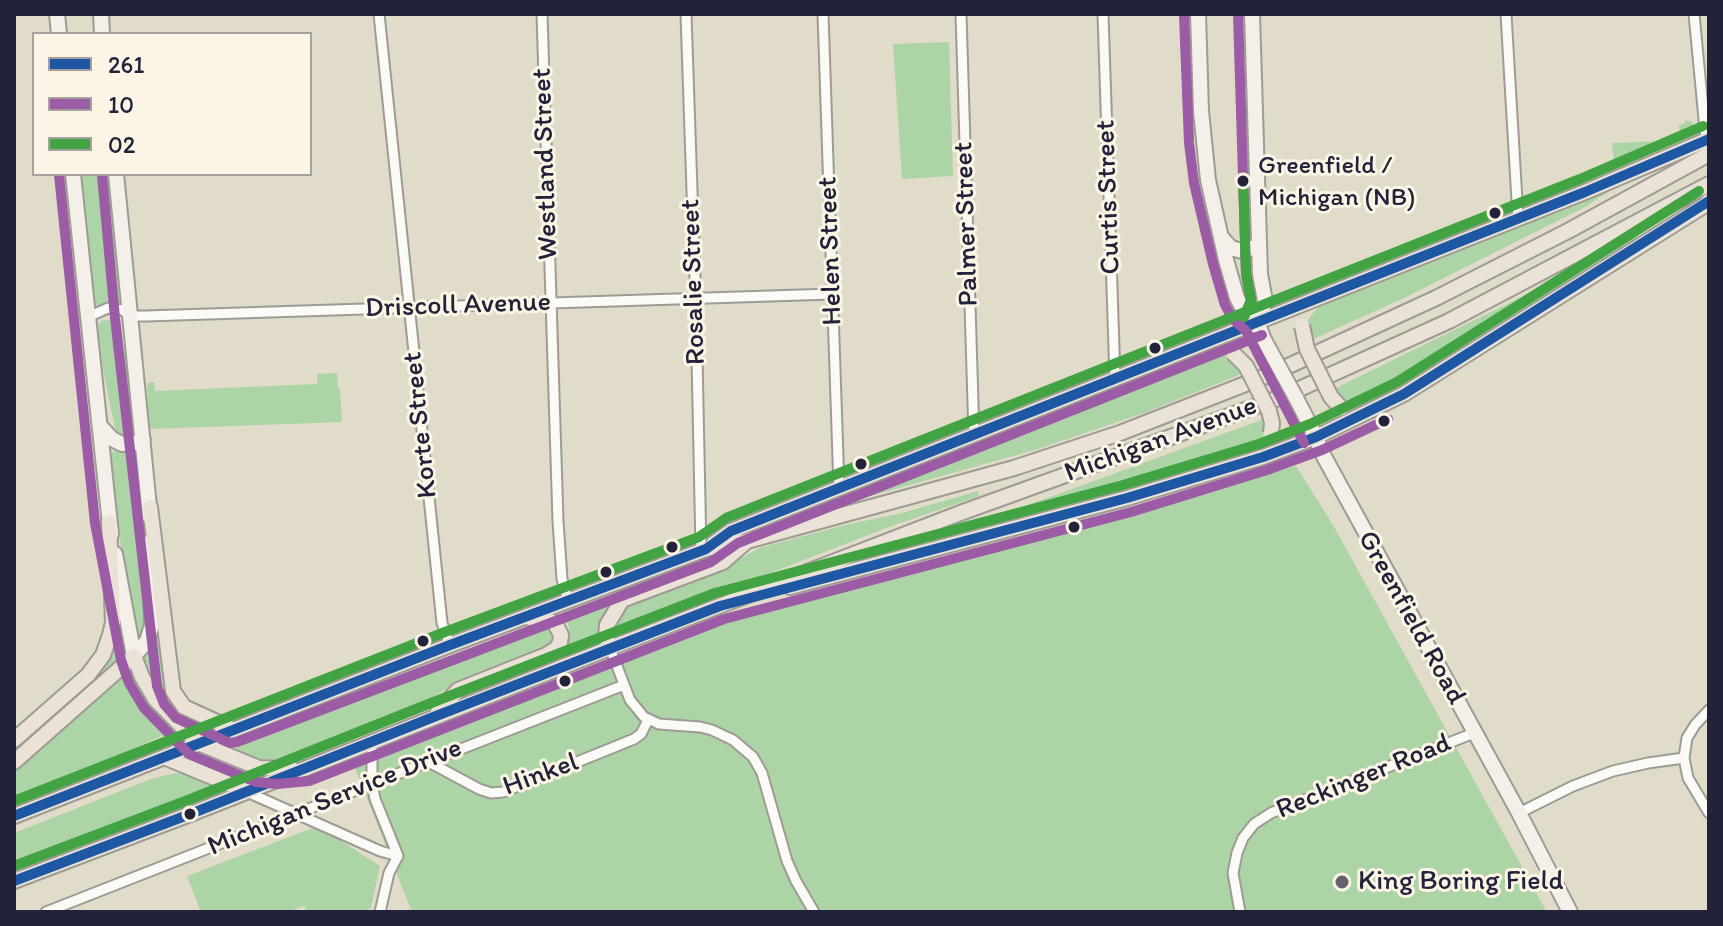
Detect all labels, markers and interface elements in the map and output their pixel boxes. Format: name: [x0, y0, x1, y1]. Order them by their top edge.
legend: [32, 32, 312, 176]
text: 261: [108, 50, 144, 79]
street label: Westland Street: [526, 67, 566, 261]
text: 10: [108, 90, 134, 119]
street label: Curtis Street: [1090, 119, 1128, 275]
text: 02: [108, 130, 135, 159]
street label: Palmer Street: [947, 141, 987, 307]
place label: Greenfield / Michigan (NB): [1258, 150, 1416, 212]
marker: Greenfield / Michigan (NB): [1235, 173, 1251, 189]
street label: Helen Street: [812, 176, 850, 326]
street label: Rosalie Street: [674, 198, 714, 366]
unlabelled marker: [1487, 205, 1503, 221]
street label: Driscoll Avenue: [364, 286, 552, 326]
unlabelled marker: [1147, 340, 1163, 356]
street label: Korte Street: [397, 350, 445, 500]
street label: Michigan Avenue: [1060, 390, 1262, 490]
unlabelled marker: [1376, 413, 1392, 429]
unlabelled marker: [853, 456, 869, 472]
unlabelled marker: [1066, 519, 1082, 535]
street label: Greenfield Road: [1349, 525, 1473, 711]
unlabelled marker: [664, 539, 680, 555]
unlabelled marker: [598, 564, 614, 580]
unlabelled marker: [415, 633, 431, 649]
unlabelled marker: [557, 673, 573, 689]
street label: Reckinger Road: [1272, 727, 1456, 827]
street label: Michigan Service Drive: [203, 732, 467, 864]
street label: Hinkel: [499, 746, 583, 804]
unlabelled marker: [182, 806, 198, 822]
place label: King Boring Field: [1358, 865, 1563, 899]
marker: King Boring Field: [1333, 873, 1351, 891]

